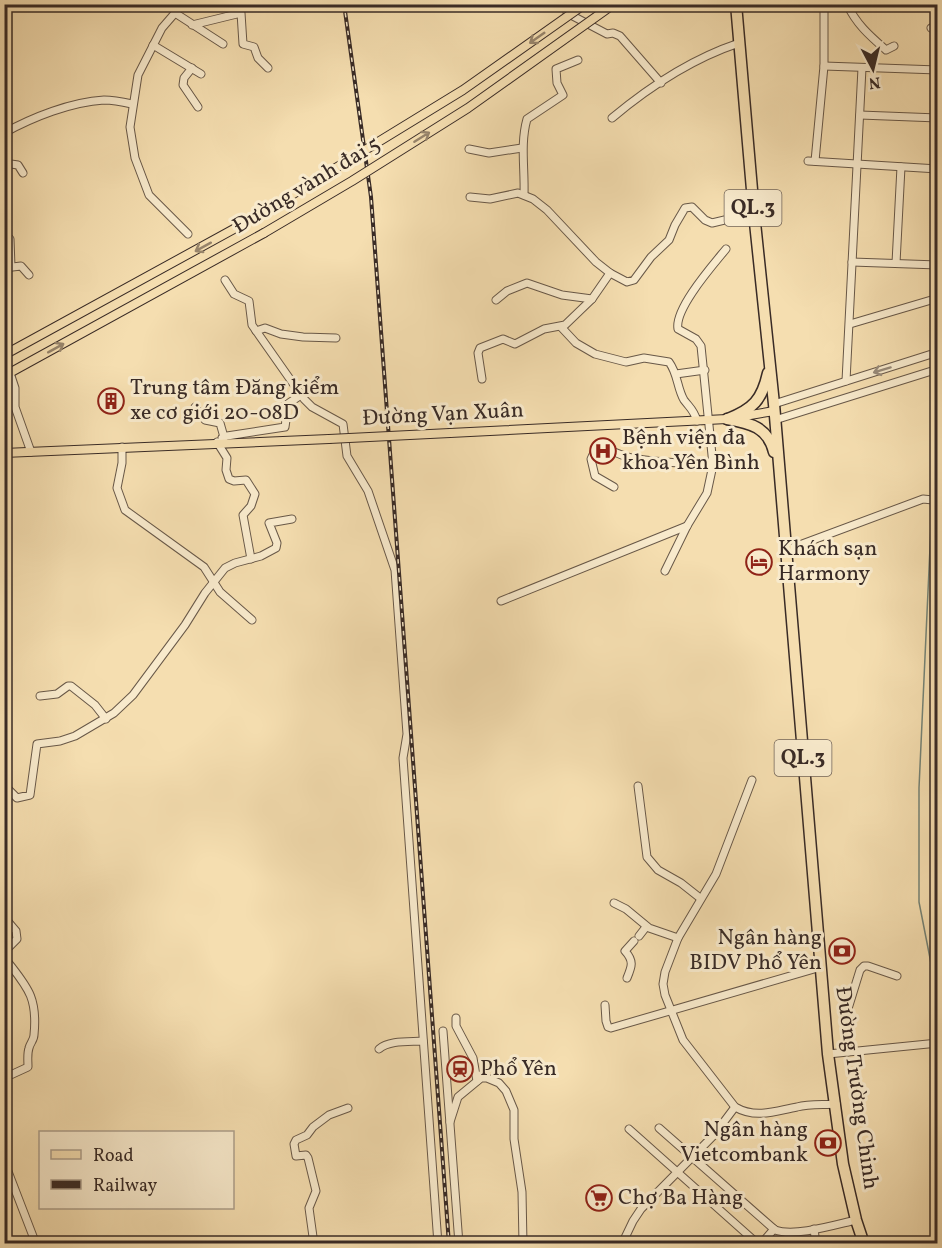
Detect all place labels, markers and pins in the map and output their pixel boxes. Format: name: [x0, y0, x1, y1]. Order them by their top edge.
place label: Trung tâm Đăng kiểm xe cơ giới 20-08D: [130, 373, 339, 429]
building icon: Trung tâm Đăng kiểm xe cơ giới 20-08D: [96, 386, 126, 416]
place label: Bệnh viện đa khoa Yên Bình: [622, 423, 760, 479]
hospital icon: Bệnh viện đa khoa Yên Bình: [588, 436, 618, 466]
place label: Khách sạn Harmony: [778, 534, 877, 590]
hotel icon: Khách sạn Harmony: [744, 547, 774, 577]
place label: Ngân hàng BIDV Phổ Yên: [689, 923, 822, 979]
bank icon: Ngân hàng BIDV Phổ Yên: [827, 936, 857, 966]
station icon: Phổ Yên: [445, 1054, 475, 1084]
place label: Phổ Yên: [480, 1054, 557, 1085]
place label: Ngân hàng Vietcombank: [680, 1115, 808, 1171]
bank icon: Ngân hàng Vietcombank: [813, 1128, 843, 1158]
supermarket icon: Chợ Ba Hàng: [584, 1183, 614, 1213]
place label: Chợ Ba Hàng: [618, 1183, 743, 1214]

